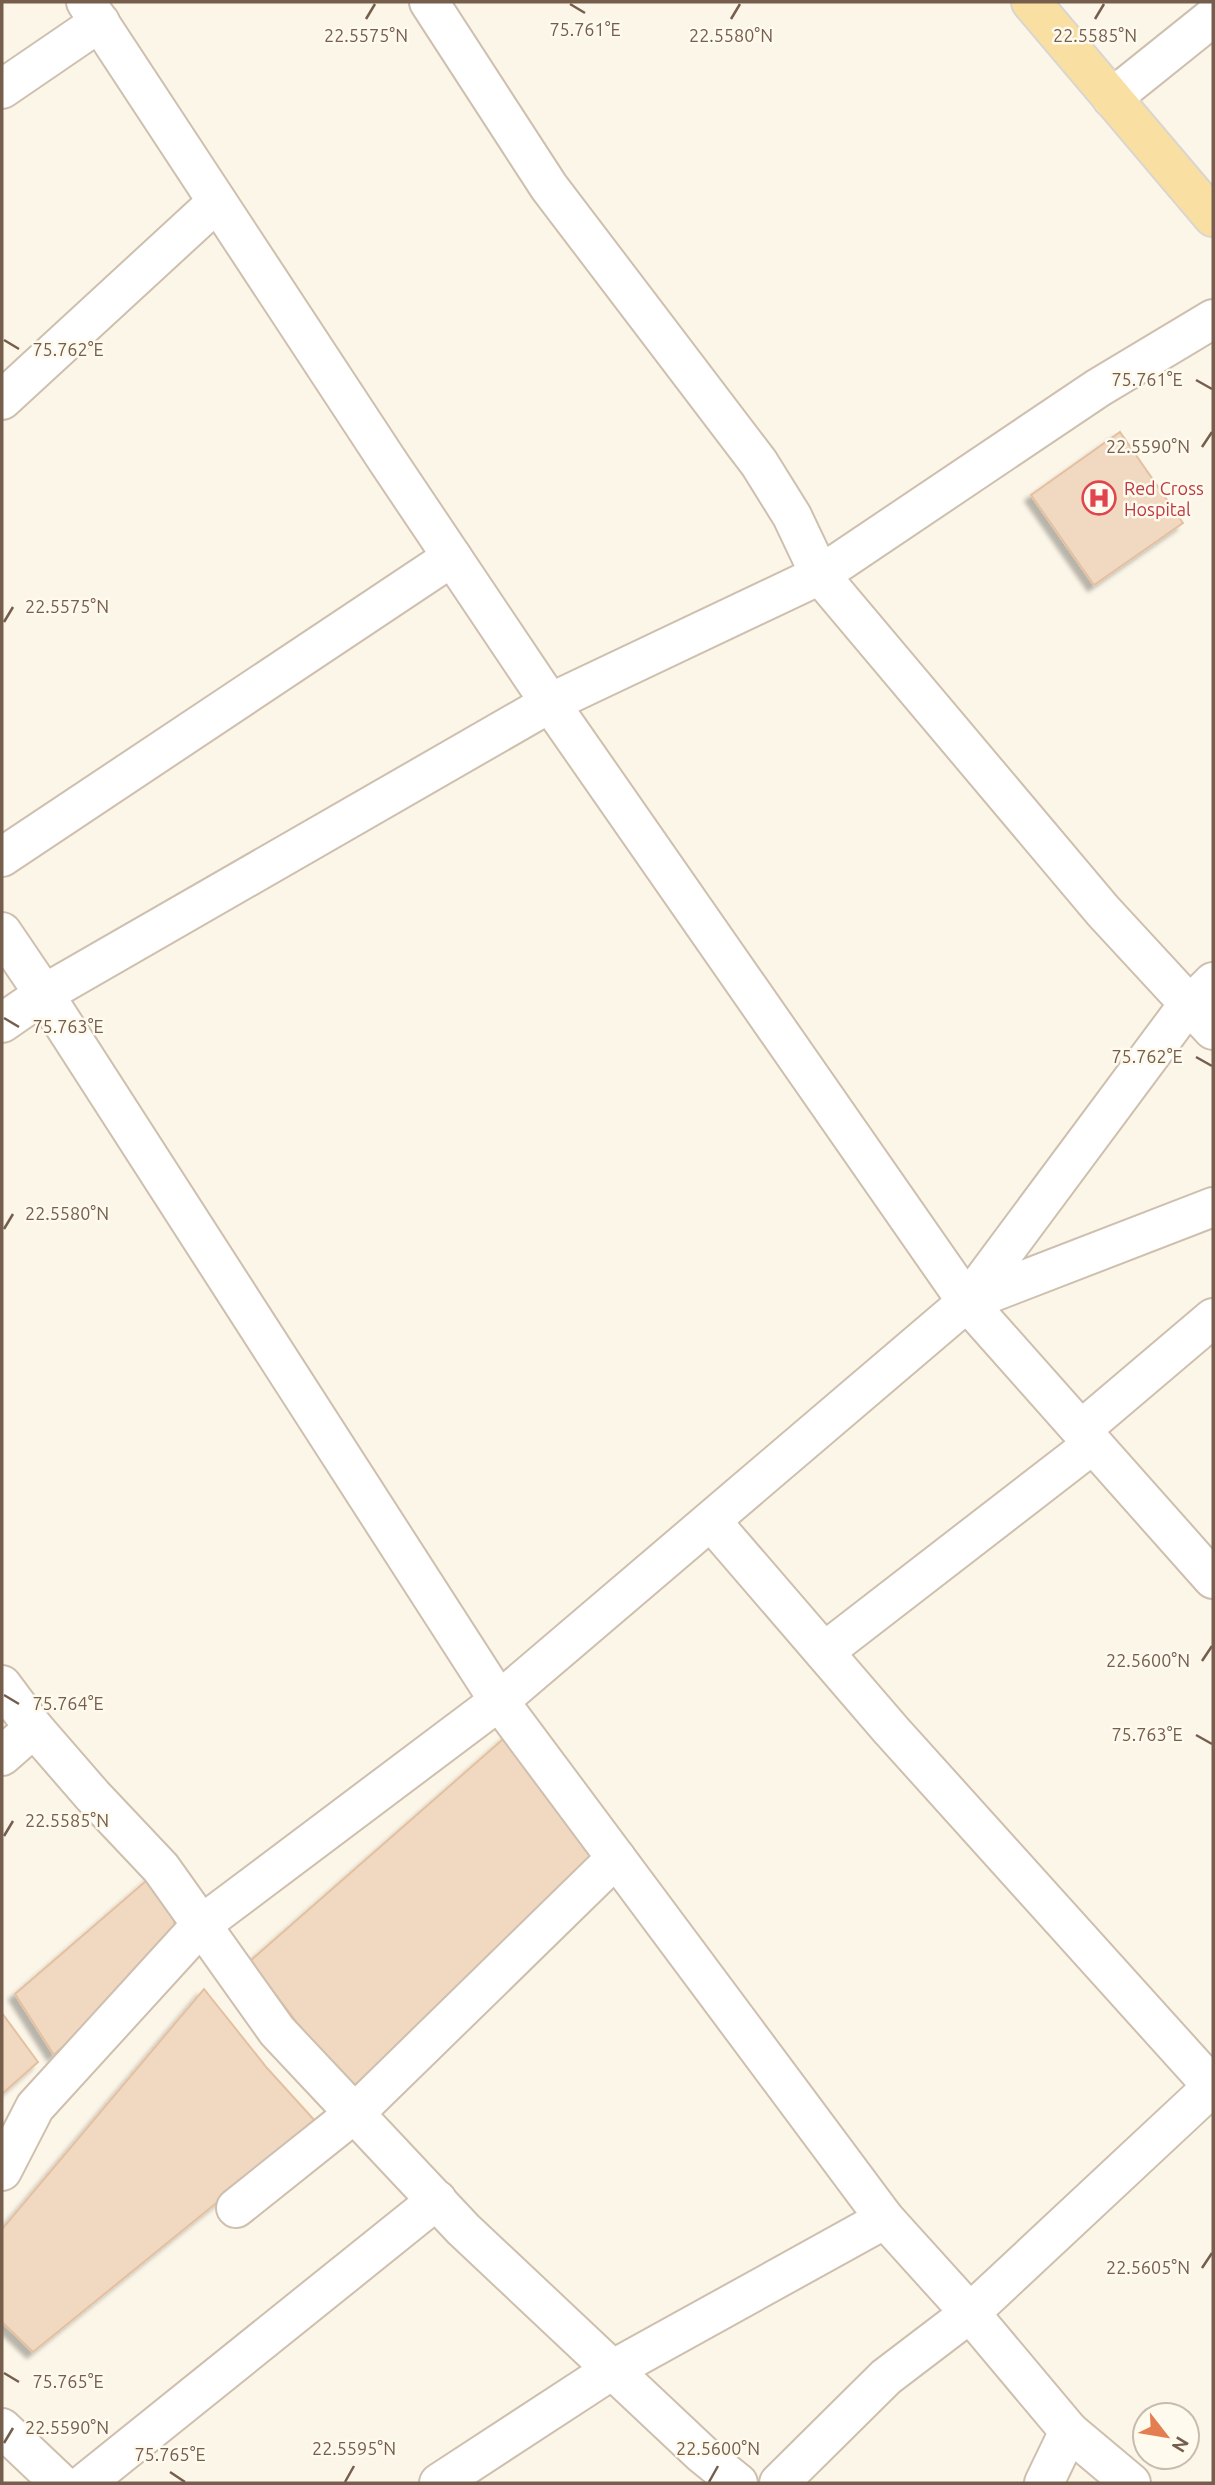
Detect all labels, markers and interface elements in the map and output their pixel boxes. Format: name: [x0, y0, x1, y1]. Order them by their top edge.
text: 75.761°E: [549, 19, 621, 39]
text: 22.5575°N: [324, 25, 408, 45]
text: 22.5580°N: [689, 25, 773, 45]
text: 22.5585°N: [1053, 25, 1137, 45]
text: 75.762°E: [32, 339, 104, 359]
text: 75.761°E: [1111, 369, 1183, 389]
text: 22.5590°N: [1106, 436, 1190, 456]
place label: Red Cross Hospital: [1124, 478, 1204, 519]
hospital icon: Red Cross Hospital: [1080, 479, 1118, 517]
text: 22.5575°N: [25, 596, 109, 616]
text: 75.763°E: [32, 1016, 104, 1036]
text: 75.762°E: [1111, 1046, 1183, 1066]
text: 22.5580°N: [25, 1203, 109, 1223]
text: 22.5600°N: [1106, 1650, 1190, 1670]
text: 75.764°E: [32, 1693, 104, 1713]
text: 75.763°E: [1111, 1724, 1183, 1744]
text: 22.5585°N: [25, 1810, 109, 1830]
text: 22.5605°N: [1106, 2257, 1190, 2277]
text: 75.765°E: [32, 2371, 104, 2391]
north arrow: [1131, 2401, 1201, 2471]
text: 22.5590°N: [25, 2417, 109, 2437]
text: N: [1167, 2433, 1194, 2457]
text: 22.5595°N: [312, 2438, 396, 2458]
text: 22.5600°N: [676, 2438, 760, 2458]
text: 75.765°E: [134, 2444, 206, 2464]

